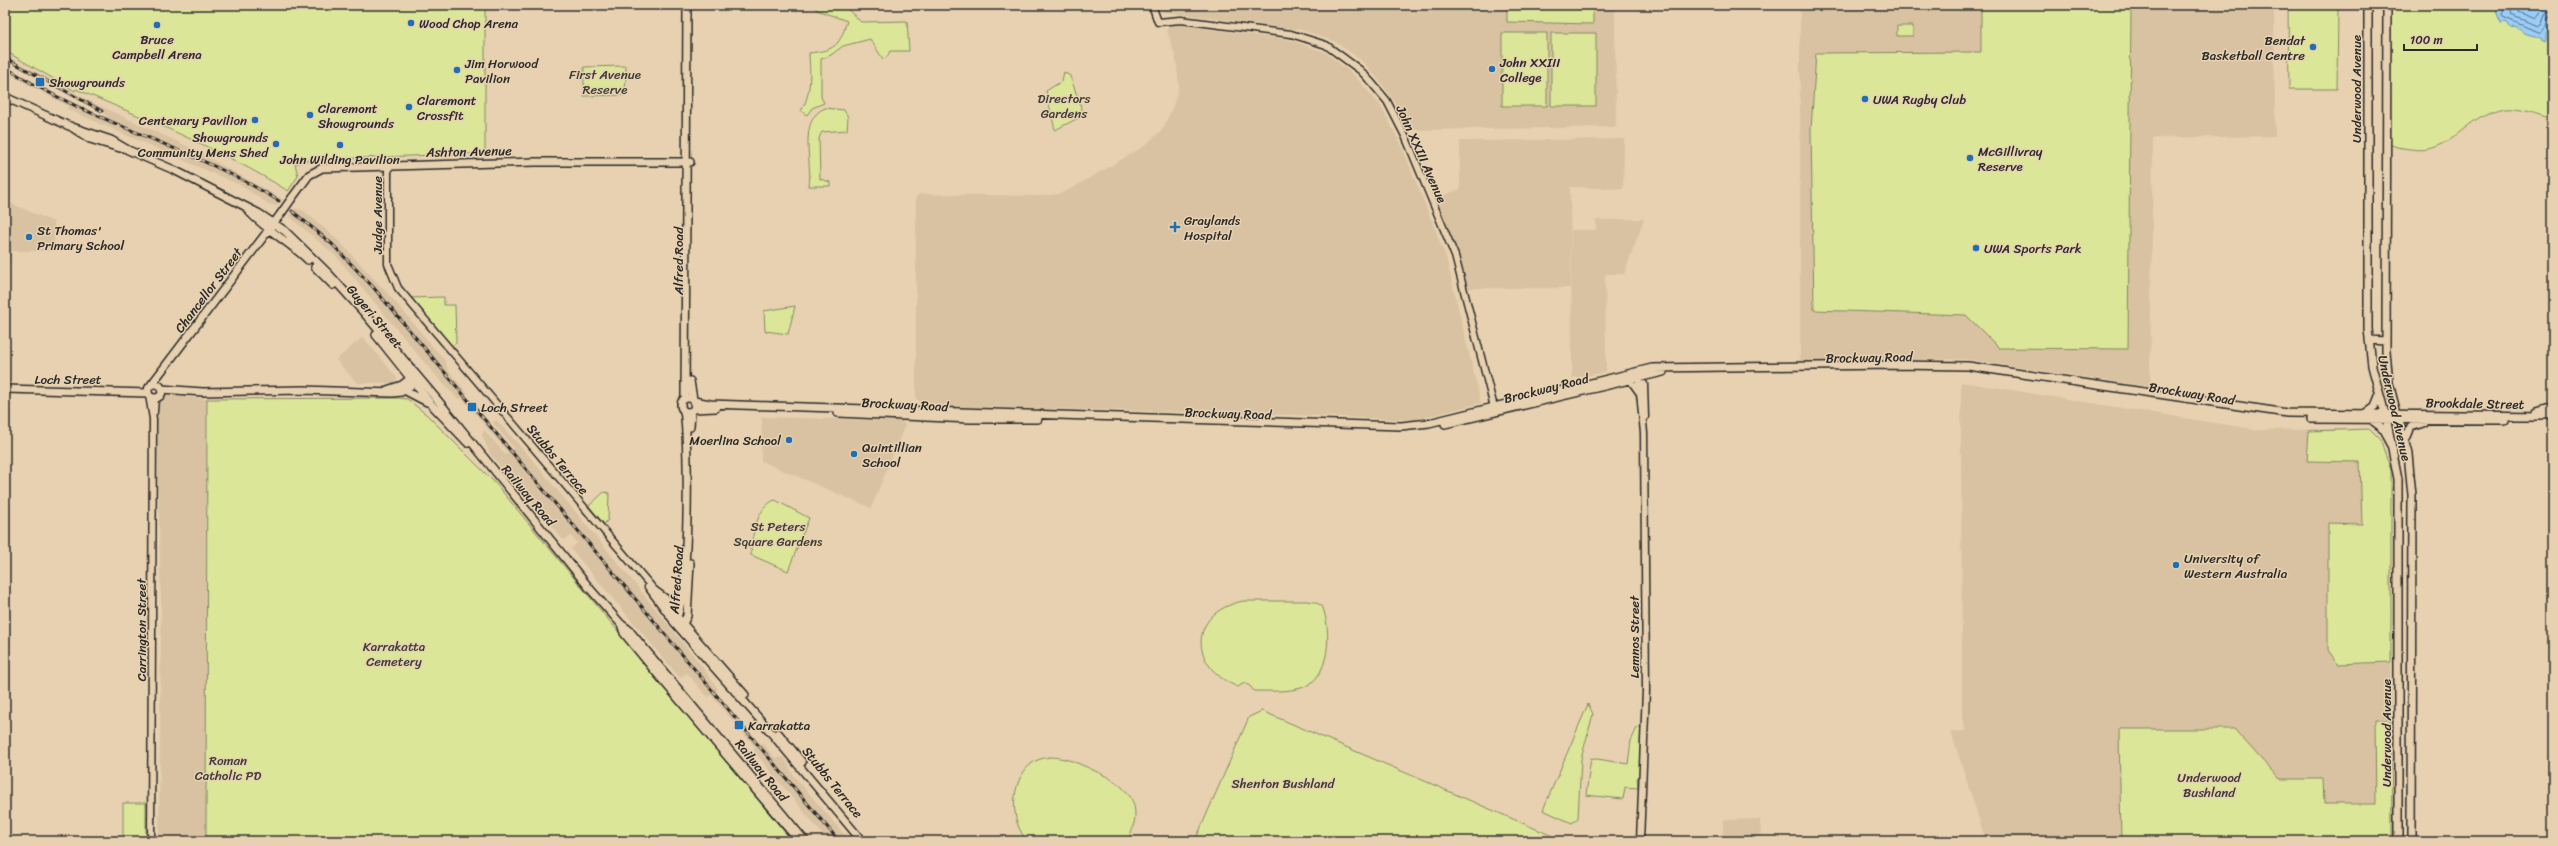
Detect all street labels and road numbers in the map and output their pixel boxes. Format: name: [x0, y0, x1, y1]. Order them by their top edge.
street label: Underwood Avenue: [2345, 35, 2368, 143]
street label: John XXIII Avenue: [1389, 101, 1453, 207]
street label: Ashton Avenue: [425, 139, 512, 164]
street label: Judge Avenue: [366, 176, 389, 255]
street label: Alfred Road: [667, 226, 690, 296]
street label: Chancellor Street: [169, 242, 249, 338]
street label: Gugeri Street: [341, 279, 409, 354]
street label: Brockway Road: [1825, 345, 1914, 370]
street label: Underwood Avenue: [2371, 353, 2418, 463]
street label: Brockway Road: [1501, 367, 1592, 410]
street label: Loch Street: [34, 368, 102, 391]
street label: Brockway Road: [2147, 375, 2238, 412]
street label: Brockway Road: [861, 391, 950, 418]
street label: Brookdale Street: [2426, 391, 2525, 416]
street label: Brockway Road: [1184, 400, 1273, 427]
street label: Stubbs Terrace: [521, 419, 595, 500]
street label: Railway Road: [496, 459, 562, 532]
street label: Alfred Road: [663, 544, 690, 616]
street label: Carrington Street: [130, 578, 153, 681]
street label: Lemnos Street: [1623, 595, 1646, 678]
street label: Underwood Avenue: [2375, 679, 2398, 787]
street label: Railway Road: [729, 734, 795, 808]
street label: Stubbs Terrace: [796, 741, 869, 824]

